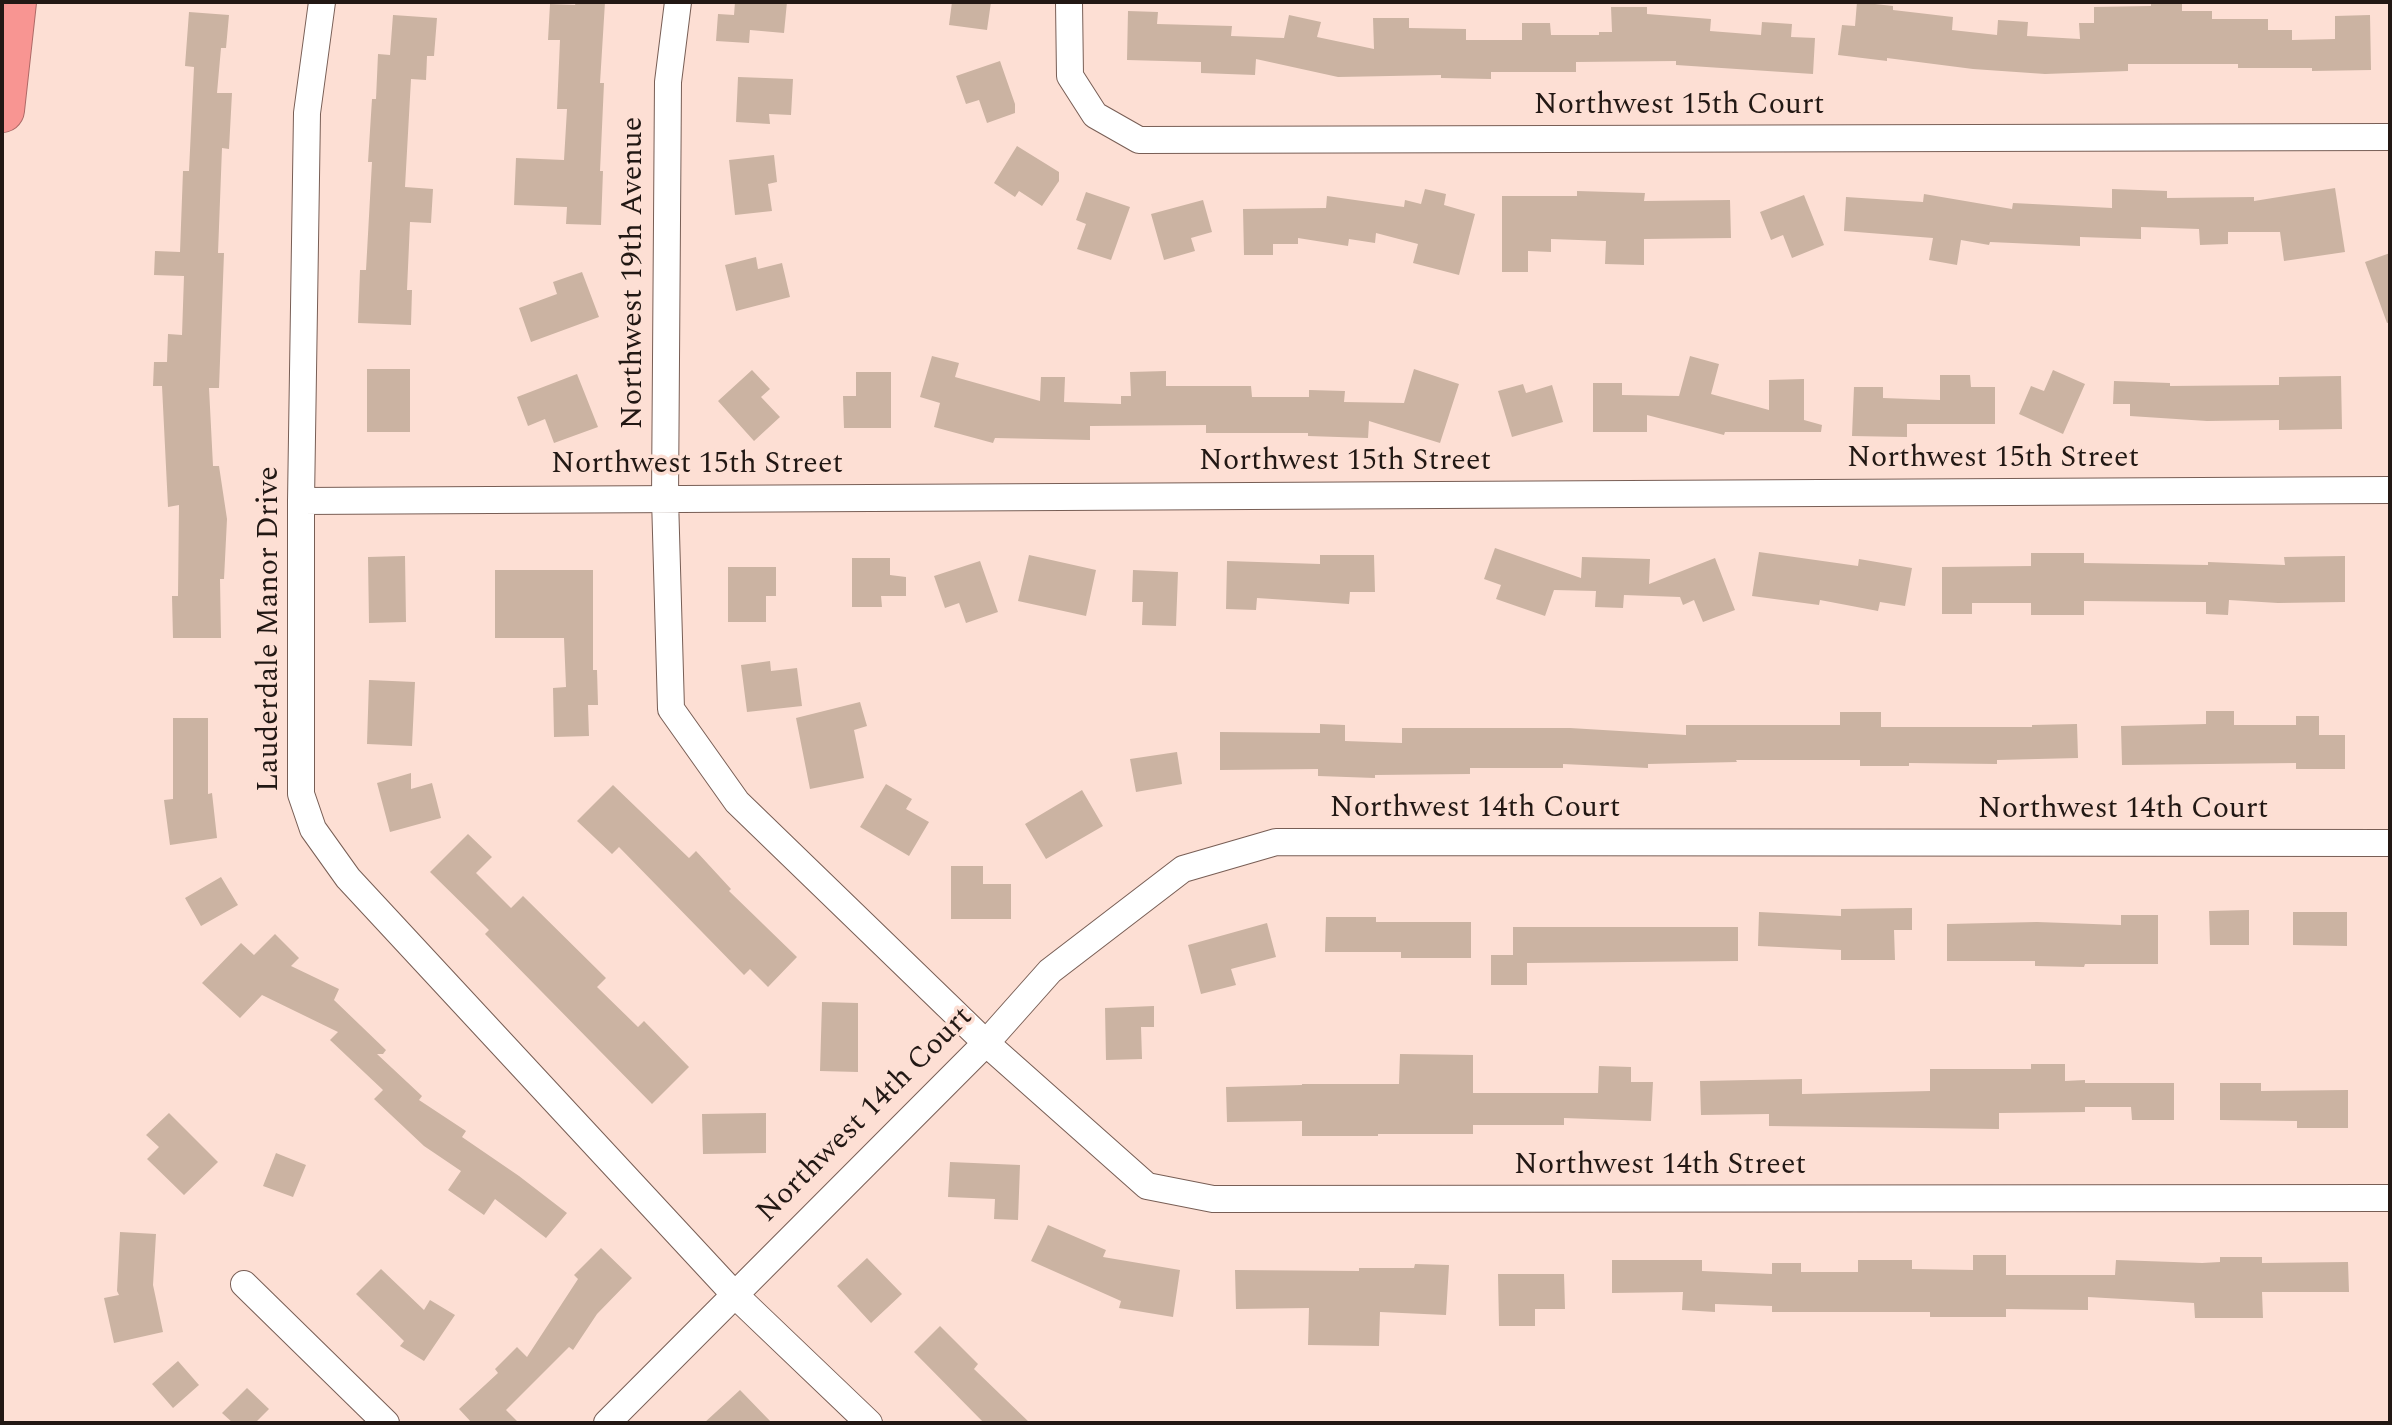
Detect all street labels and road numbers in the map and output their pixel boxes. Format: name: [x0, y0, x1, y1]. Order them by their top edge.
street label: Northwest 15th Court: [1534, 89, 1824, 125]
street label: Northwest 19th Avenue: [617, 117, 653, 429]
street label: Northwest 15th Street: [1847, 442, 2139, 478]
street label: Northwest 15th Street: [1199, 445, 1491, 481]
street label: Northwest 15th Street: [551, 448, 843, 484]
street label: Lauderdale Manor Drive: [253, 466, 289, 792]
street label: Northwest 14th Court: [1330, 792, 1620, 828]
street label: Northwest 14th Court: [1978, 793, 2268, 829]
street label: Northwest 14th Court: [751, 1001, 981, 1231]
street label: Northwest 14th Street: [1514, 1149, 1806, 1185]

